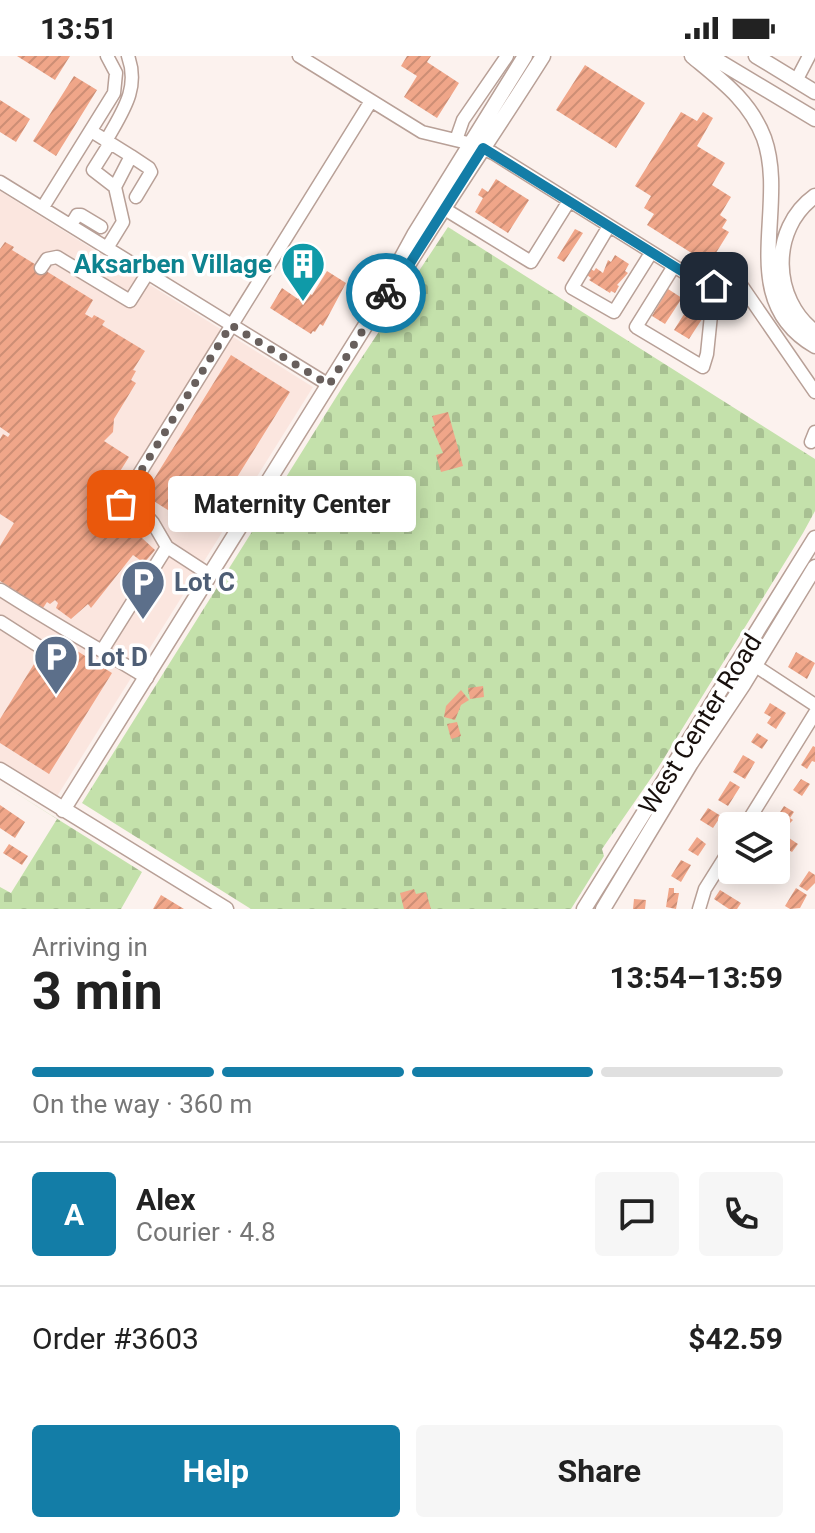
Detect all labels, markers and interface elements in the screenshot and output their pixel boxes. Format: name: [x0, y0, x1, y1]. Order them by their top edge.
text: 13:51: [40, 11, 117, 46]
building icon: Aksarben Village: [279, 240, 327, 303]
place label: Aksarben Village: [74, 249, 272, 279]
pin: [680, 252, 748, 320]
courier: [346, 253, 426, 333]
icon: home: [692, 264, 736, 308]
icon: bike: [364, 271, 408, 315]
pin: [87, 470, 155, 538]
callout: Maternity Center: [169, 476, 417, 532]
icon: bag: [99, 482, 143, 526]
text: Maternity Center: [194, 489, 390, 519]
parking icon: Lot C: [119, 558, 167, 621]
place label: Lot C: [174, 567, 235, 597]
street label: West Center Road: [632, 628, 768, 820]
parking icon: Lot D: [32, 633, 80, 696]
place label: Lot D: [87, 642, 148, 672]
map controls: [718, 812, 790, 884]
button: layers: [718, 812, 790, 884]
text: Arriving in: [32, 932, 148, 962]
text: 13:54–13:59: [609, 960, 783, 995]
text: 3 min: [32, 961, 163, 1022]
text: On the way · 360 m: [32, 1089, 252, 1119]
button: chat: [595, 1172, 679, 1256]
button: phone: [699, 1172, 783, 1256]
text: Alex: [136, 1182, 196, 1217]
text: A: [64, 1197, 84, 1232]
text: Courier · 4.8: [136, 1217, 276, 1247]
text: Order #3603: [32, 1321, 199, 1356]
text: $42.59: [688, 1321, 783, 1356]
button: Help: [32, 1425, 400, 1517]
button: Share: [416, 1425, 783, 1517]

